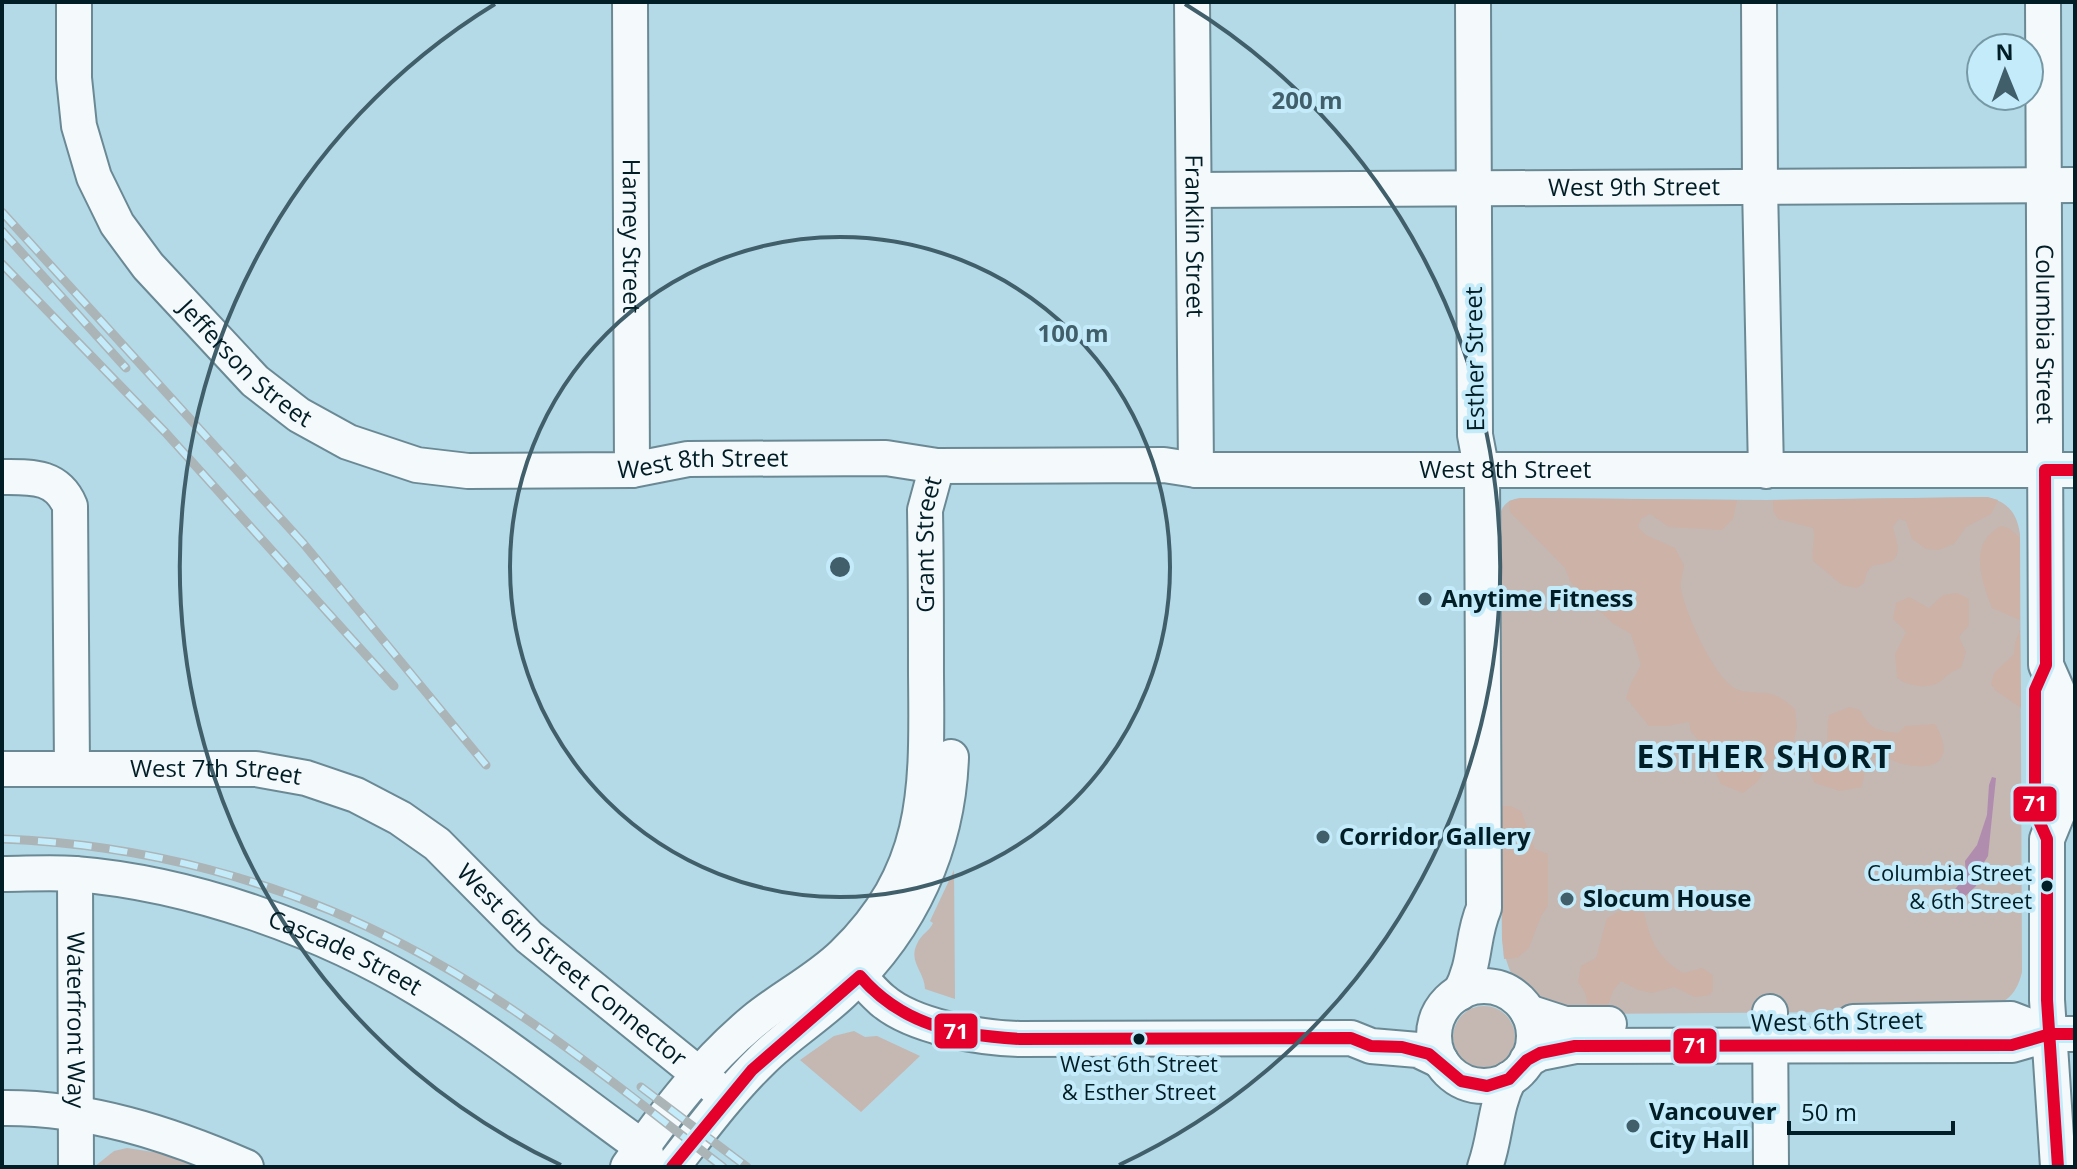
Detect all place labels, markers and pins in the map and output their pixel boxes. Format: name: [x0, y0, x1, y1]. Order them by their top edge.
centre of rings: [826, 553, 854, 581]
place label: Anytime Fitness: [1441, 581, 1634, 614]
marker: Anytime Fitness: [1416, 590, 1434, 608]
place label: Corridor Gallery: [1339, 819, 1531, 852]
marker: Corridor Gallery: [1314, 828, 1332, 846]
place label: Columbia Street & 6th Street: [1867, 857, 2032, 915]
marker: Columbia Street & 6th Street: [2039, 878, 2055, 894]
place label: Slocum House: [1583, 881, 1751, 914]
marker: Slocum House: [1558, 890, 1576, 908]
marker: West 6th Street & Esther Street: [1131, 1031, 1147, 1047]
place label: West 6th Street & Esther Street: [1060, 1048, 1218, 1106]
place label: Vancouver City Hall: [1649, 1094, 1777, 1155]
marker: Vancouver City Hall: [1624, 1117, 1642, 1135]

